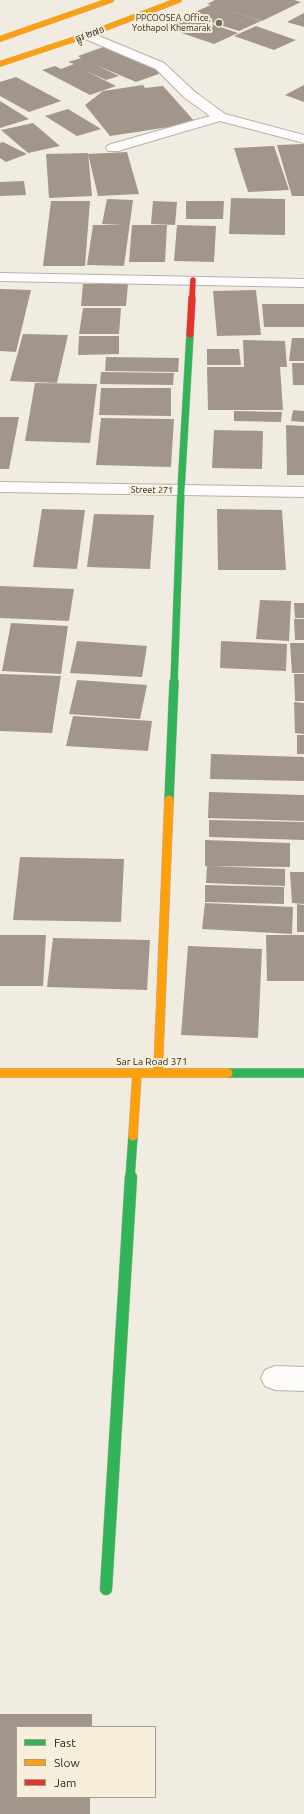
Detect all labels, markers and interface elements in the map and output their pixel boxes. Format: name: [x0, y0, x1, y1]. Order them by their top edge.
place label: PPCOOSEA Office, Yothapol Khemarak: [132, 13, 211, 34]
marker: PPCOOSEA Office, Yothapol Khemarak: [214, 18, 224, 28]
street label: ផ្លូវ ២៧១: [74, 24, 106, 44]
street label: Street 271: [131, 484, 173, 496]
street label: Sar La Road 371: [116, 1056, 188, 1068]
legend: [16, 1726, 156, 1798]
text: Fast: [54, 1736, 76, 1749]
text: Slow: [54, 1756, 80, 1769]
text: Jam: [54, 1776, 76, 1789]

